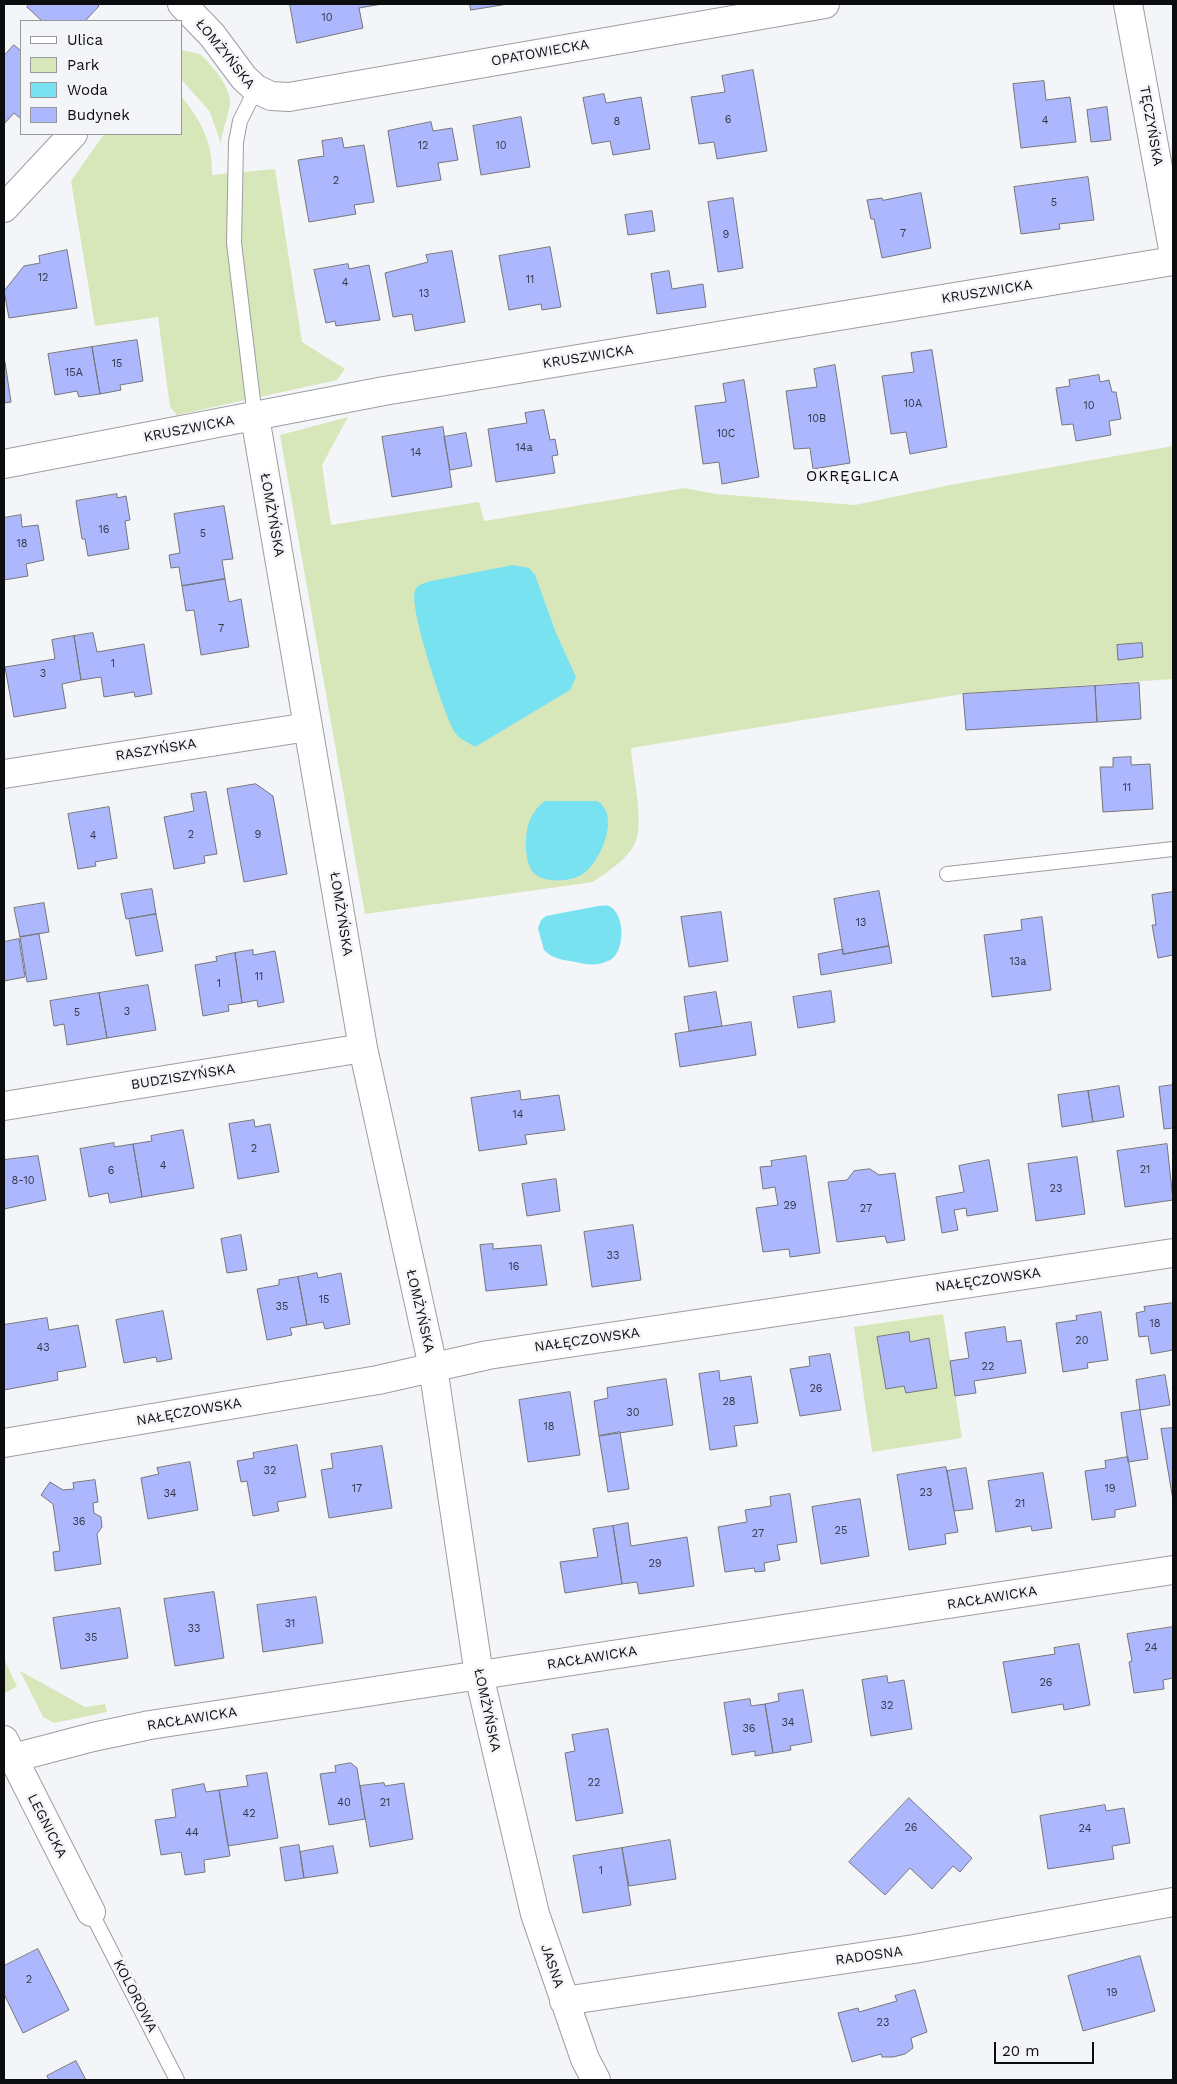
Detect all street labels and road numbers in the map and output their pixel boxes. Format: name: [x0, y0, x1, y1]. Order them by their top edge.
street label: ŁOMŻYŃSKA: [192, 16, 258, 92]
street label: OPATOWIECKA: [490, 36, 590, 70]
street label: TĘCZYŃSKA: [1136, 85, 1166, 167]
street label: KRUSZWICKA: [940, 277, 1034, 307]
street label: KRUSZWICKA: [541, 342, 635, 372]
street label: KRUSZWICKA: [142, 412, 236, 446]
street label: ŁOMŻYŃSKA: [256, 472, 288, 558]
street label: RASZYŃSKA: [114, 735, 198, 765]
street label: ŁOMŻYŃSKA: [326, 871, 356, 957]
street label: BUDZISZYŃSKA: [130, 1060, 236, 1094]
street label: NAŁĘCZOWSKA: [934, 1264, 1042, 1296]
street label: ŁOMŻYŃSKA: [402, 1268, 438, 1354]
street label: NAŁĘCZOWSKA: [533, 1324, 641, 1356]
street label: NAŁĘCZOWSKA: [135, 1394, 243, 1430]
street label: RACŁAWICKA: [946, 1583, 1038, 1613]
street label: RACŁAWICKA: [546, 1643, 638, 1673]
street label: ŁOMŻYŃSKA: [470, 1667, 504, 1753]
street label: RACŁAWICKA: [146, 1704, 238, 1734]
street label: LEGNICKA: [24, 1791, 70, 1861]
street label: JASNA: [537, 1942, 567, 1990]
street label: RADOSNA: [834, 1943, 904, 1969]
street label: KOLOROWA: [109, 1957, 161, 2035]

